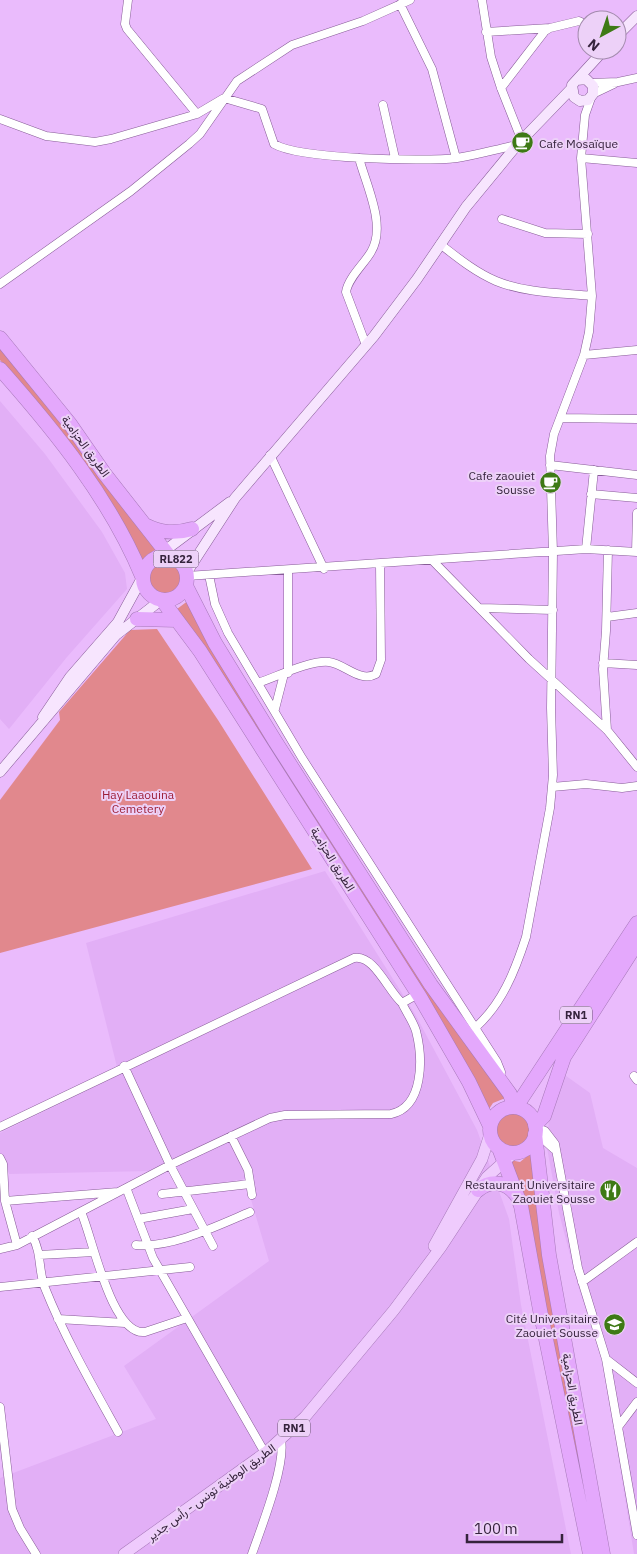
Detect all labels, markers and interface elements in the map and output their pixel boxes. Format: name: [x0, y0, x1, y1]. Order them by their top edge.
north arrow: [577, 10, 627, 60]
text: N: [584, 35, 603, 55]
cafe icon: Cafe Mosaïque: [511, 131, 535, 155]
place label: Cafe Mosaïque: [539, 136, 619, 151]
street label: الطريق الحزامية: [58, 412, 113, 480]
place label: Cafe zaouiet Sousse: [469, 468, 535, 497]
cafe icon: Cafe zaouiet Sousse: [539, 470, 563, 494]
road number: RL822: [154, 550, 198, 568]
park label: Hay Laaouina Cemetery: [102, 787, 175, 816]
street label: الطريق الحزامية: [307, 824, 359, 894]
road number: RN1: [560, 1006, 592, 1024]
place label: Restaurant Universitaire Zaouiet Sousse: [465, 1177, 595, 1206]
restaurant icon: Restaurant Universitaire Zaouiet Sousse: [599, 1179, 623, 1203]
place label: Cité Universitaire Zaouiet Sousse: [506, 1311, 598, 1340]
school or university icon: Cité Universitaire Zaouiet Sousse: [602, 1313, 626, 1337]
street label: الطريق الحزامية: [558, 1352, 587, 1426]
road number: RN1: [278, 1420, 310, 1436]
street label: الطريق الوطنية تونس - رأس جدير: [143, 1440, 279, 1545]
scale bar: [467, 1512, 562, 1544]
text: 100 m: [474, 1519, 518, 1538]

